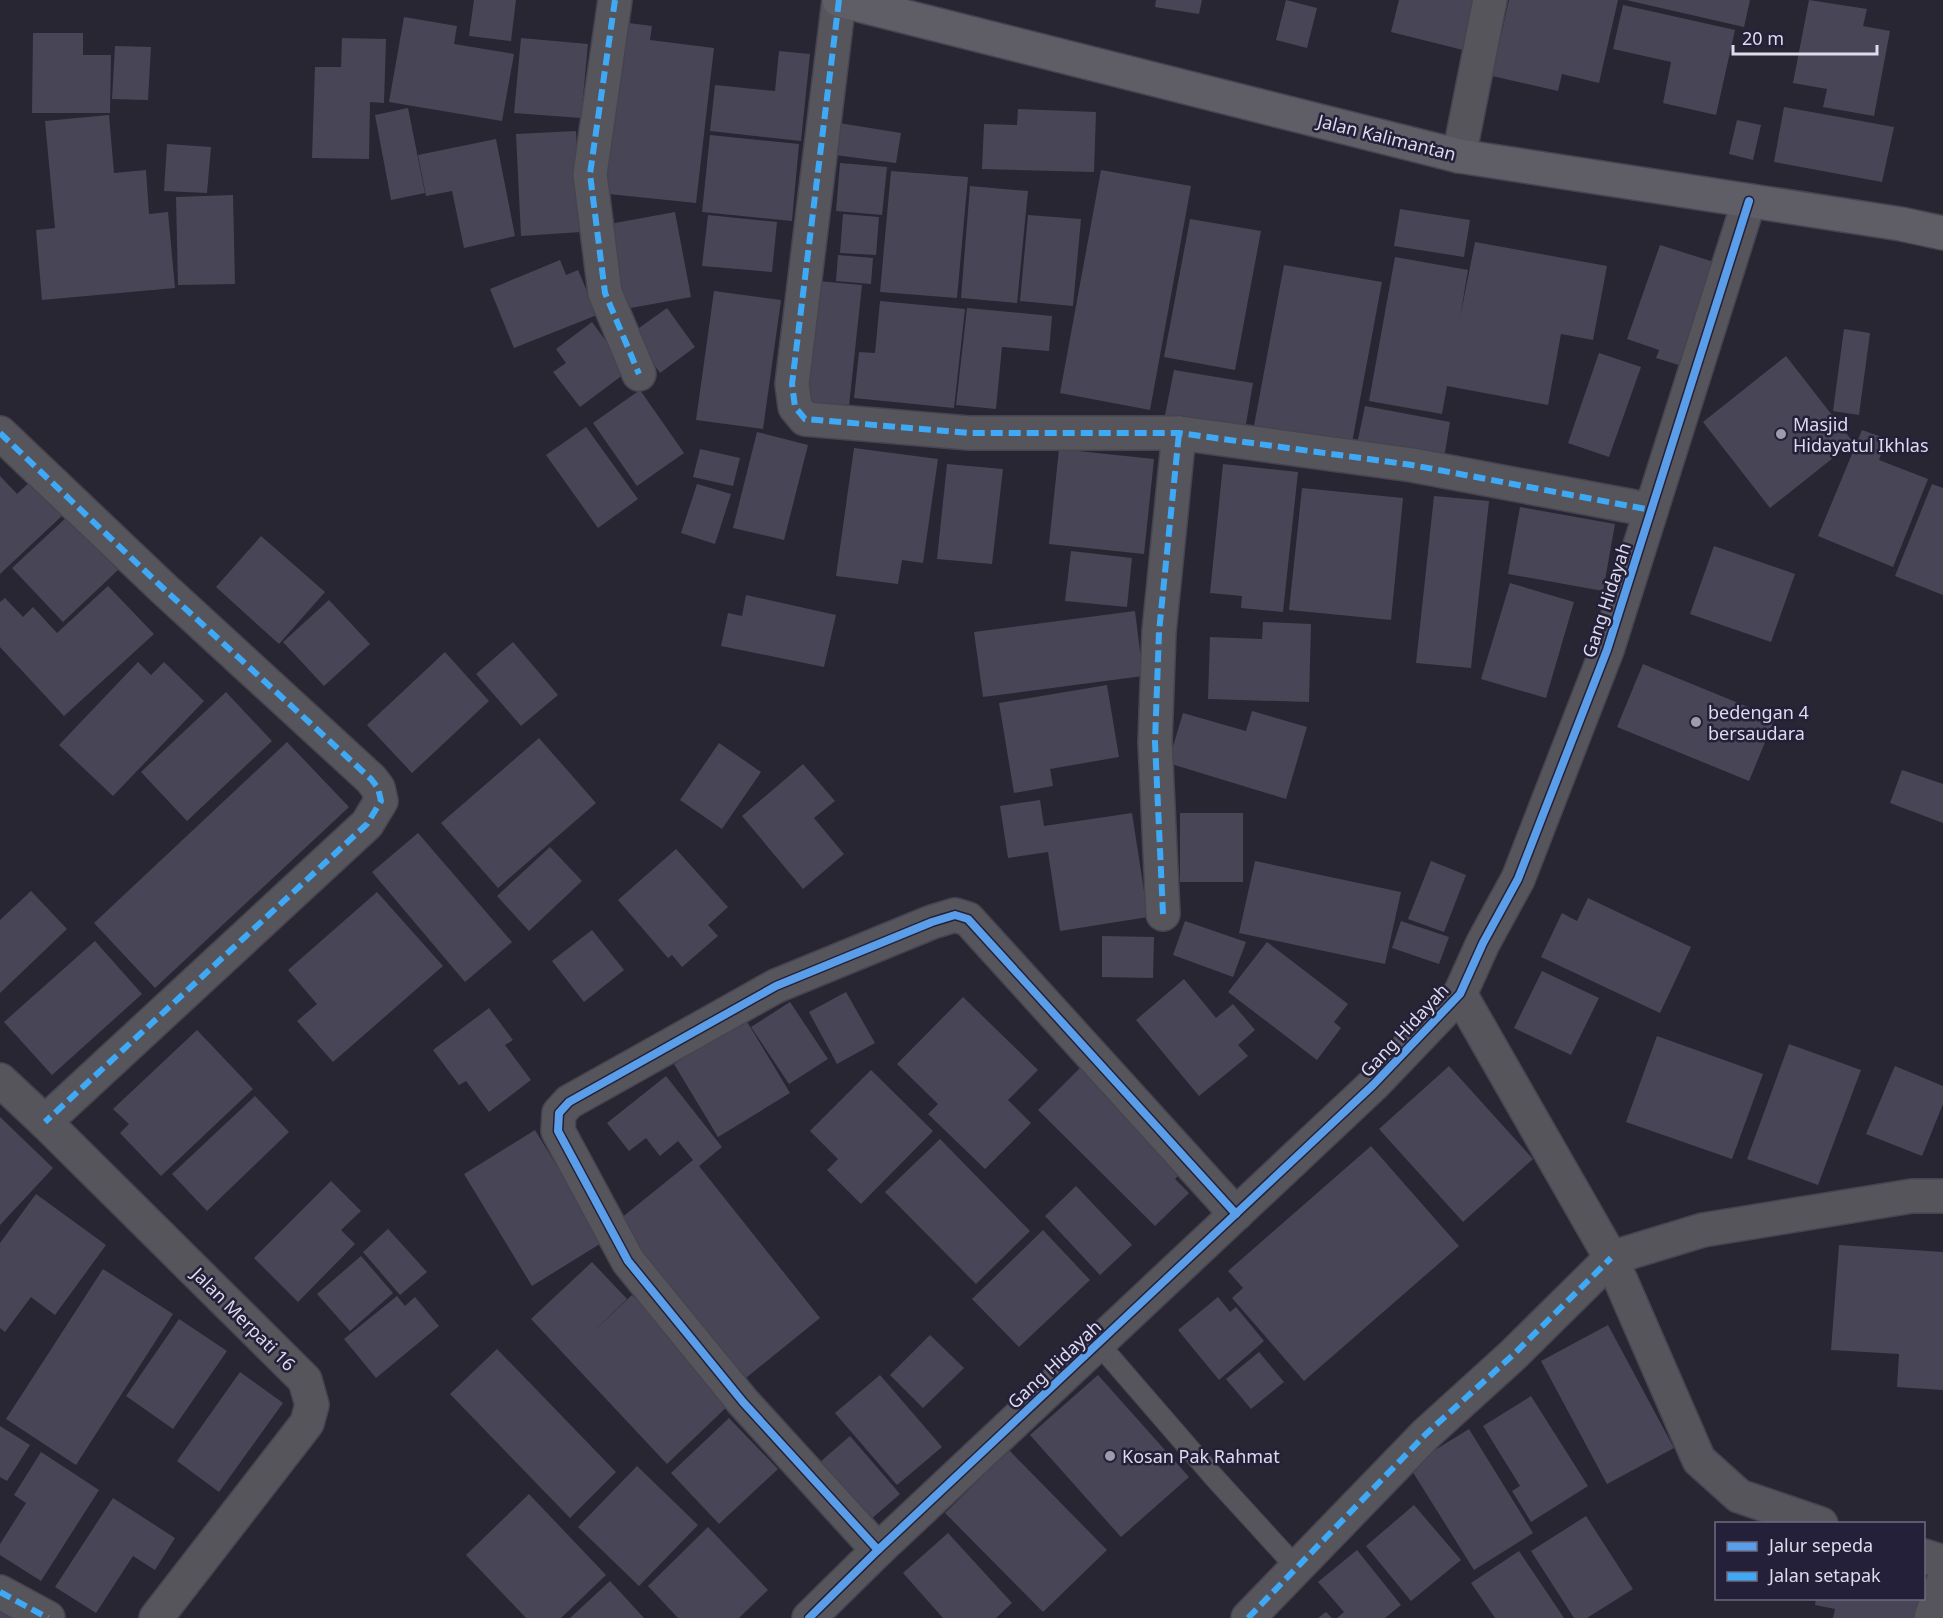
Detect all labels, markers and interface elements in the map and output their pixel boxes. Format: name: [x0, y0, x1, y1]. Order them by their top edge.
scale bar: [1733, 18, 1877, 56]
text: 20 m: [1742, 26, 1784, 50]
street label: Jalan Kalimantan: [1313, 108, 1459, 166]
place label: Masjid Hidayatul Ikhlas: [1793, 412, 1929, 457]
marker: Masjid Hidayatul Ikhlas: [1774, 427, 1788, 441]
street label: Gang Hidayah: [1576, 539, 1636, 661]
place label: bedengan 4 bersaudara: [1708, 700, 1809, 745]
marker: bedengan 4 bersaudara: [1689, 715, 1703, 729]
street label: Gang Hidayah: [1354, 978, 1454, 1082]
street label: Jalan Merpati 16: [186, 1261, 301, 1376]
street label: Gang Hidayah: [1002, 1314, 1106, 1414]
place label: Kosan Pak Rahmat: [1122, 1444, 1280, 1468]
marker: Kosan Pak Rahmat: [1103, 1449, 1117, 1463]
legend: [1715, 1522, 1925, 1600]
text: Jalur sepeda: [1767, 1533, 1873, 1557]
text: Jalan setapak: [1767, 1563, 1881, 1587]

